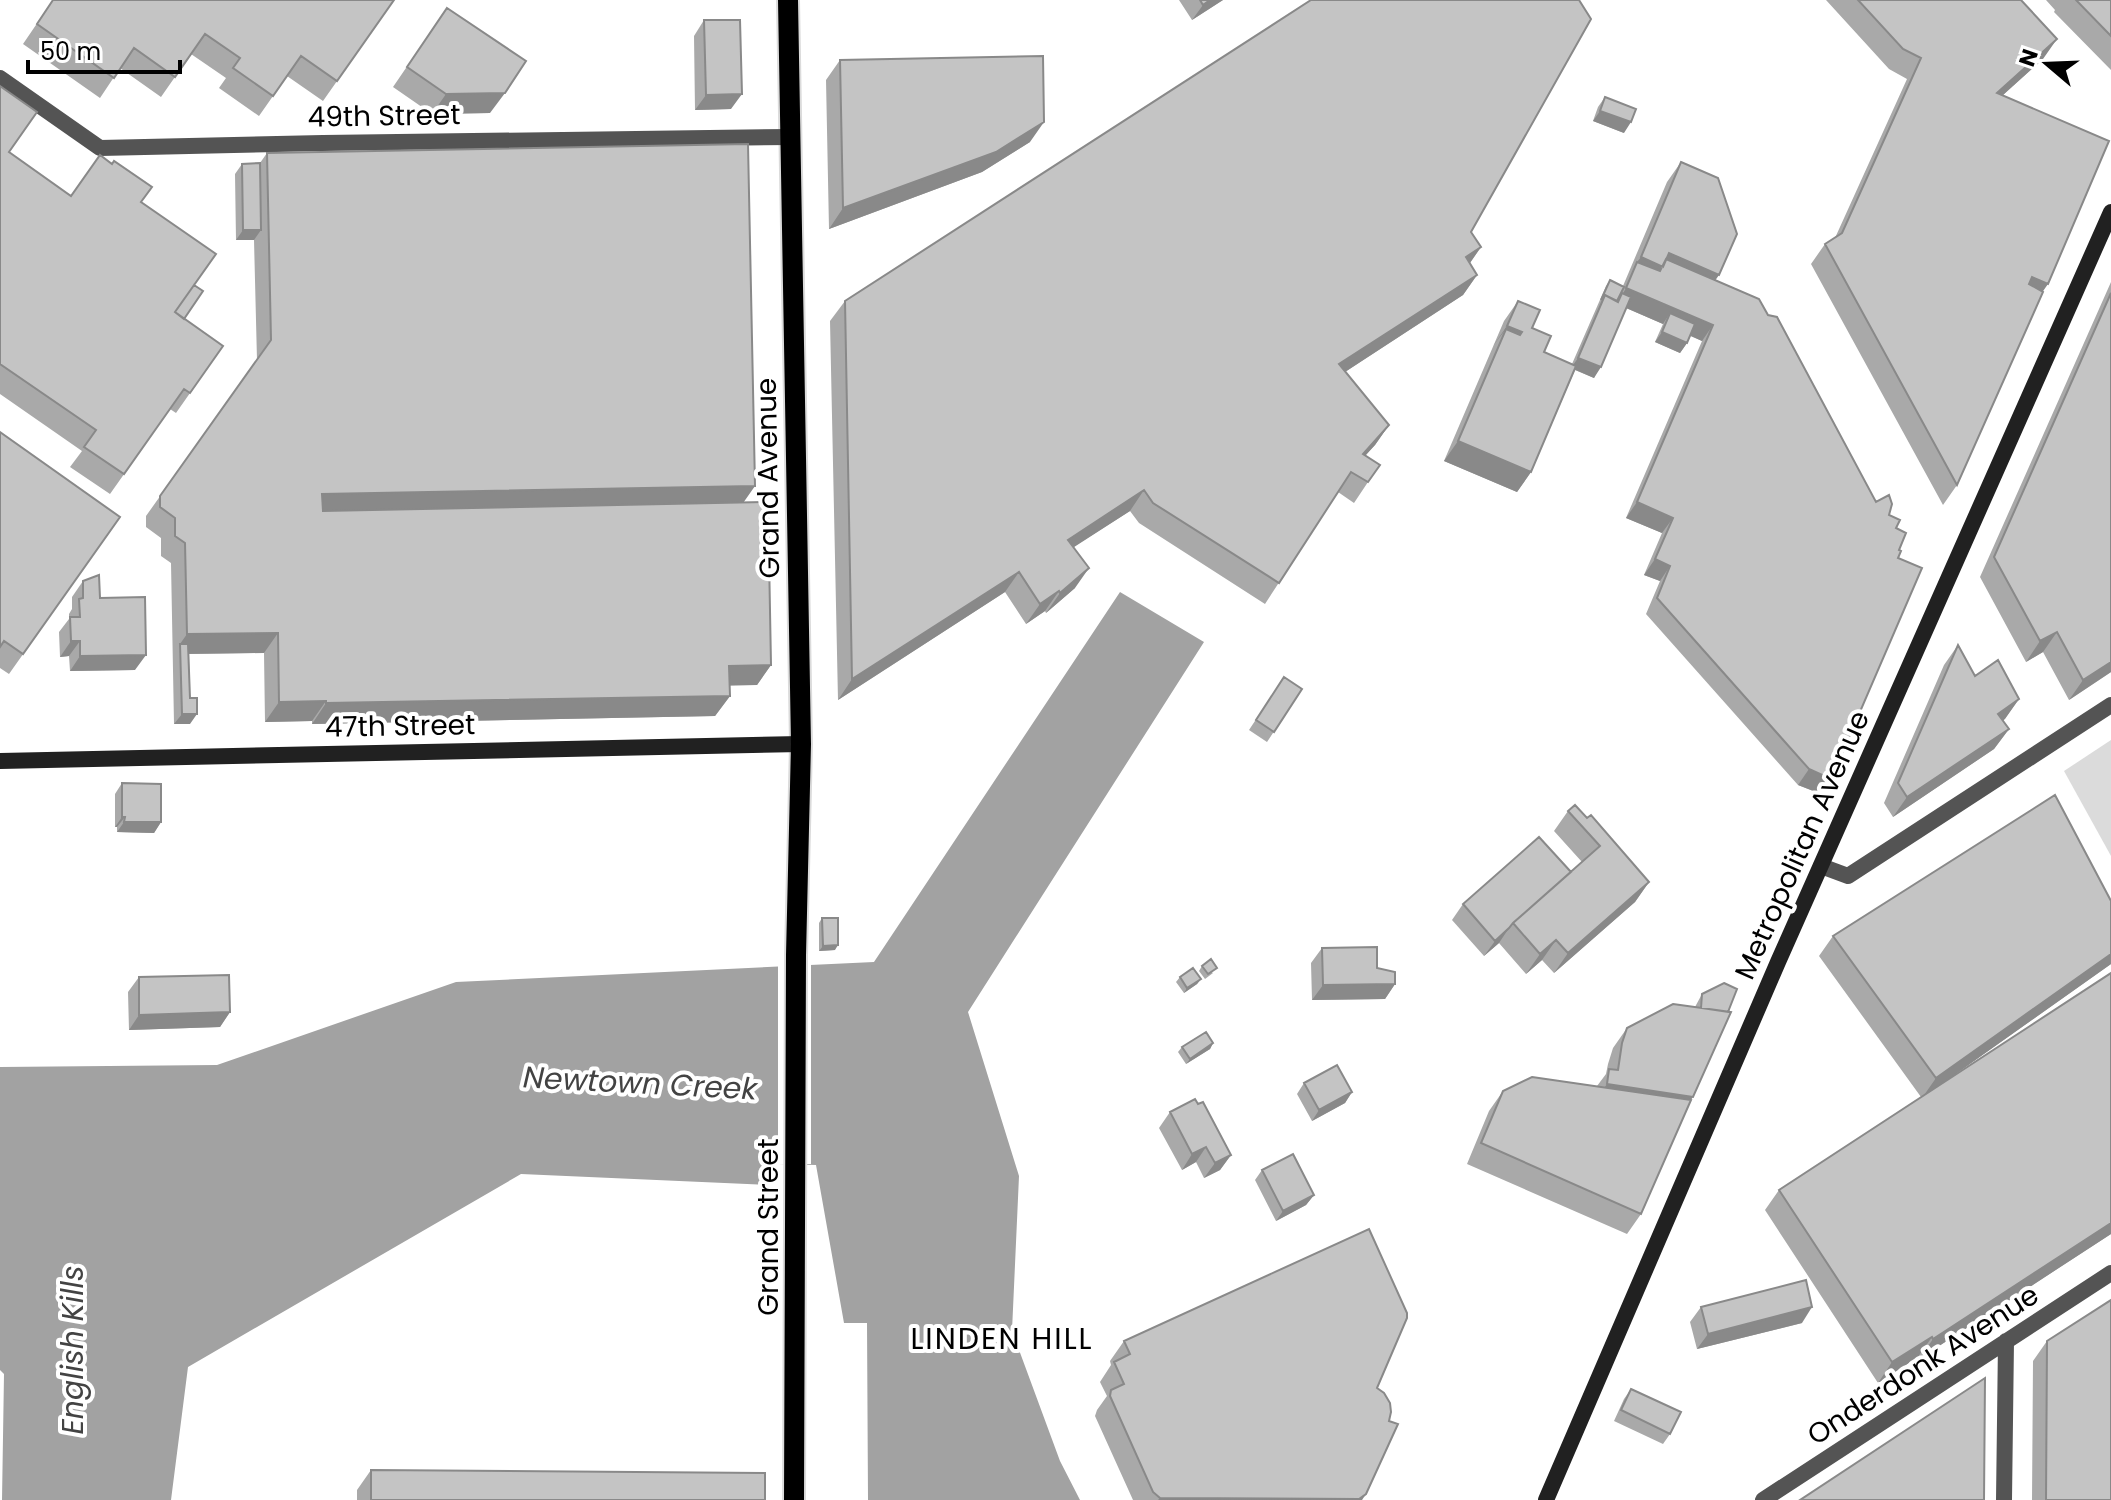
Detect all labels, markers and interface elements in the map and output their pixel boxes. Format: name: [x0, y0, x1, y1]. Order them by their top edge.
scale bar: [28, 24, 180, 74]
north arrow: [2007, 24, 2087, 104]
text: 50 m: [40, 35, 101, 68]
text: N: [2011, 45, 2046, 71]
street label: 49th Street: [307, 95, 461, 137]
street label: Grand Avenue: [747, 377, 789, 579]
street label: Metropolitan Avenue: [1725, 704, 1879, 986]
street label: 47th Street: [324, 705, 476, 747]
water label: Newtown Creek: [522, 1055, 760, 1111]
street label: Grand Street: [749, 1138, 788, 1316]
water label: English Kills: [51, 1265, 94, 1435]
street label: Onderdonk Avenue: [1800, 1276, 2046, 1454]
district label: LINDEN HILL: [910, 1317, 1094, 1360]

